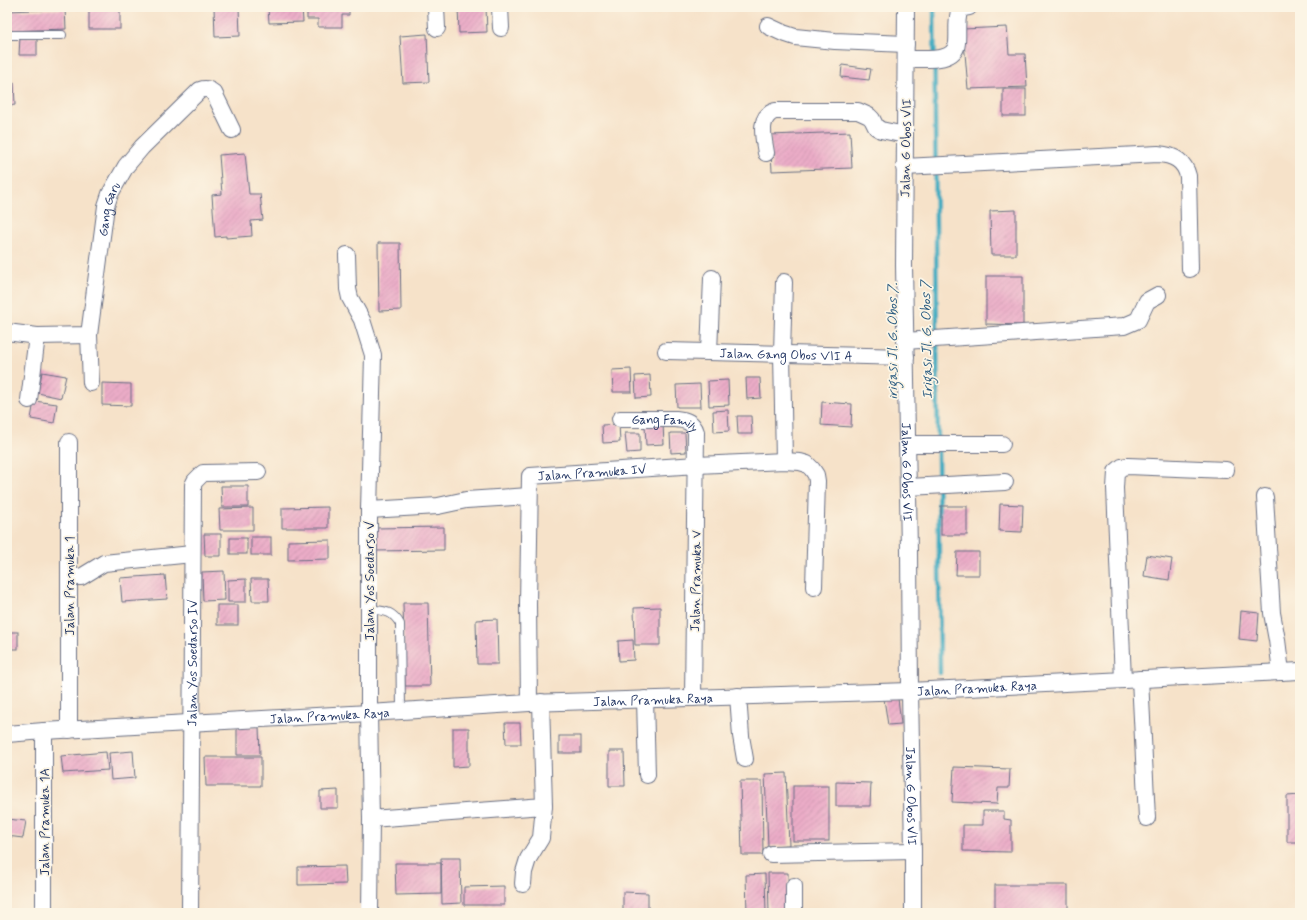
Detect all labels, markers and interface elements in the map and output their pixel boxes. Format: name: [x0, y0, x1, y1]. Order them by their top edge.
street label: Jalan G Obos VII: [897, 98, 916, 198]
street label: Gang Garu: [95, 179, 125, 238]
water label: Irigasi Jl. G. Obos 7: [917, 278, 939, 399]
water label: irigasi Jl. G. Obos 7.: [884, 282, 904, 399]
street label: Jalan Gang Obos VII A: [719, 345, 853, 366]
street label: Gang Family: [631, 412, 702, 435]
street label: Jalan G Obos VII: [897, 422, 915, 522]
street label: Jalan Pramuka IV: [537, 461, 648, 485]
street label: Jalan Yos Soedarso V: [362, 521, 379, 641]
street label: Jalan Pramuka V: [687, 530, 706, 632]
street label: Jalan Pramuka 1: [62, 536, 79, 636]
street label: Jalan Yos Soedarso IV: [184, 599, 202, 727]
street label: Jalan Pramuka Raya: [916, 678, 1037, 701]
street label: Jalan Pramuka Raya: [593, 690, 713, 711]
street label: Jalan Pramuka Raya: [269, 705, 390, 728]
street label: Jalan G Obos VII: [901, 746, 920, 846]
street label: Jalan Pramuka 1A: [37, 768, 54, 876]

